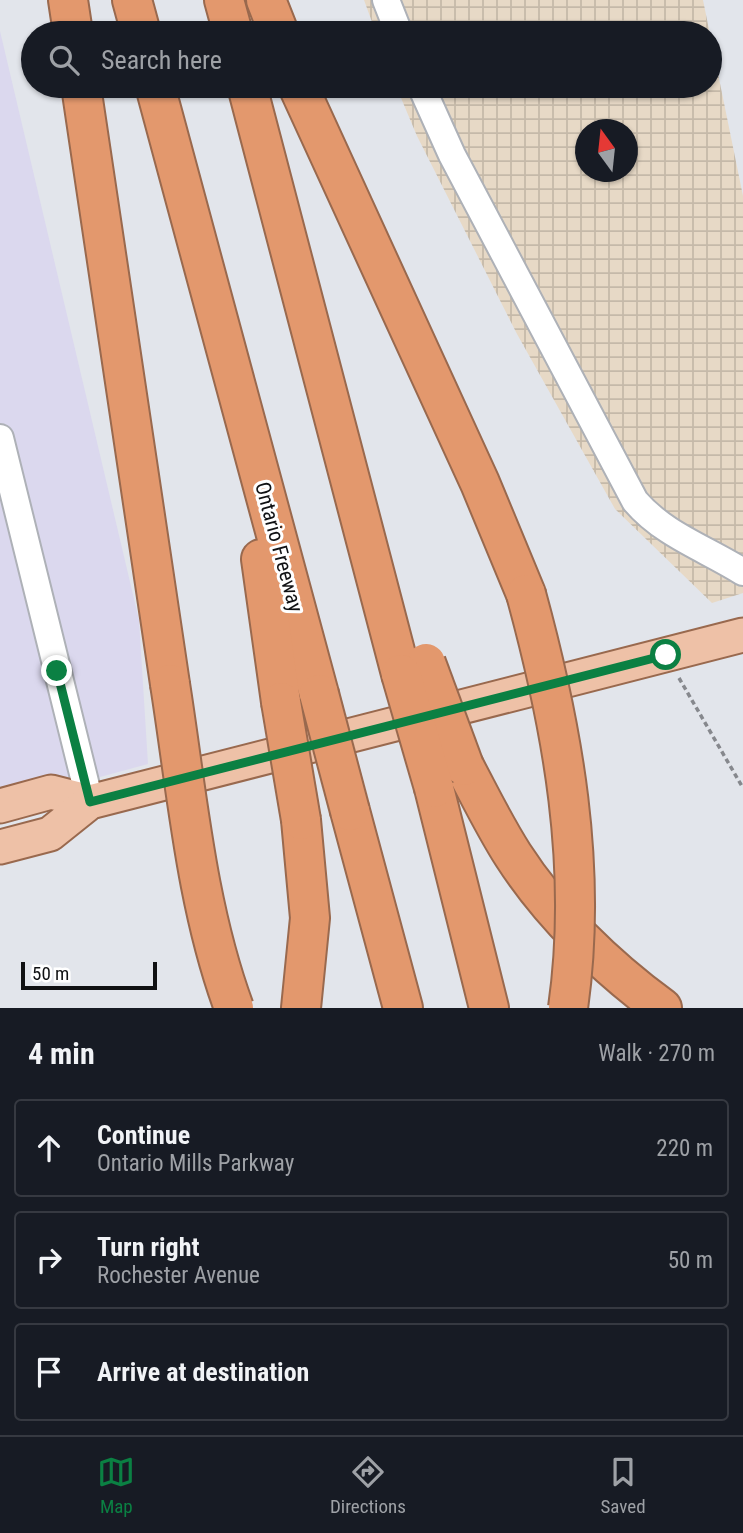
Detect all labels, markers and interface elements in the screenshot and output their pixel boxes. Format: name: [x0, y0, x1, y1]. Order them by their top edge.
search box: [21, 21, 722, 98]
icon: search: [45, 41, 83, 79]
text: Search here: [101, 45, 222, 75]
north arrow: [575, 119, 638, 182]
street label: Ontario Freeway: [250, 479, 308, 615]
route start: [650, 639, 681, 670]
route end: [41, 655, 72, 686]
scale bar: [21, 959, 158, 991]
text: 50 m: [32, 962, 69, 985]
text: 4 min: [28, 1036, 95, 1071]
text: Walk · 270 m: [598, 1040, 715, 1067]
text: Continue: [97, 1120, 190, 1150]
icon: ahead: [30, 1129, 68, 1167]
text: 220 m: [656, 1135, 713, 1162]
text: Ontario Mills Parkway: [97, 1150, 294, 1177]
text: Turn right: [97, 1232, 199, 1262]
icon: right: [30, 1241, 68, 1279]
text: 50 m: [668, 1247, 713, 1274]
text: Rochester Avenue: [97, 1262, 260, 1289]
icon: arrive: [30, 1353, 68, 1391]
text: Arrive at destination: [97, 1357, 309, 1387]
tab: Map: [97, 1453, 135, 1518]
tab: Directions: [330, 1453, 406, 1518]
tab: Saved: [600, 1453, 646, 1518]

